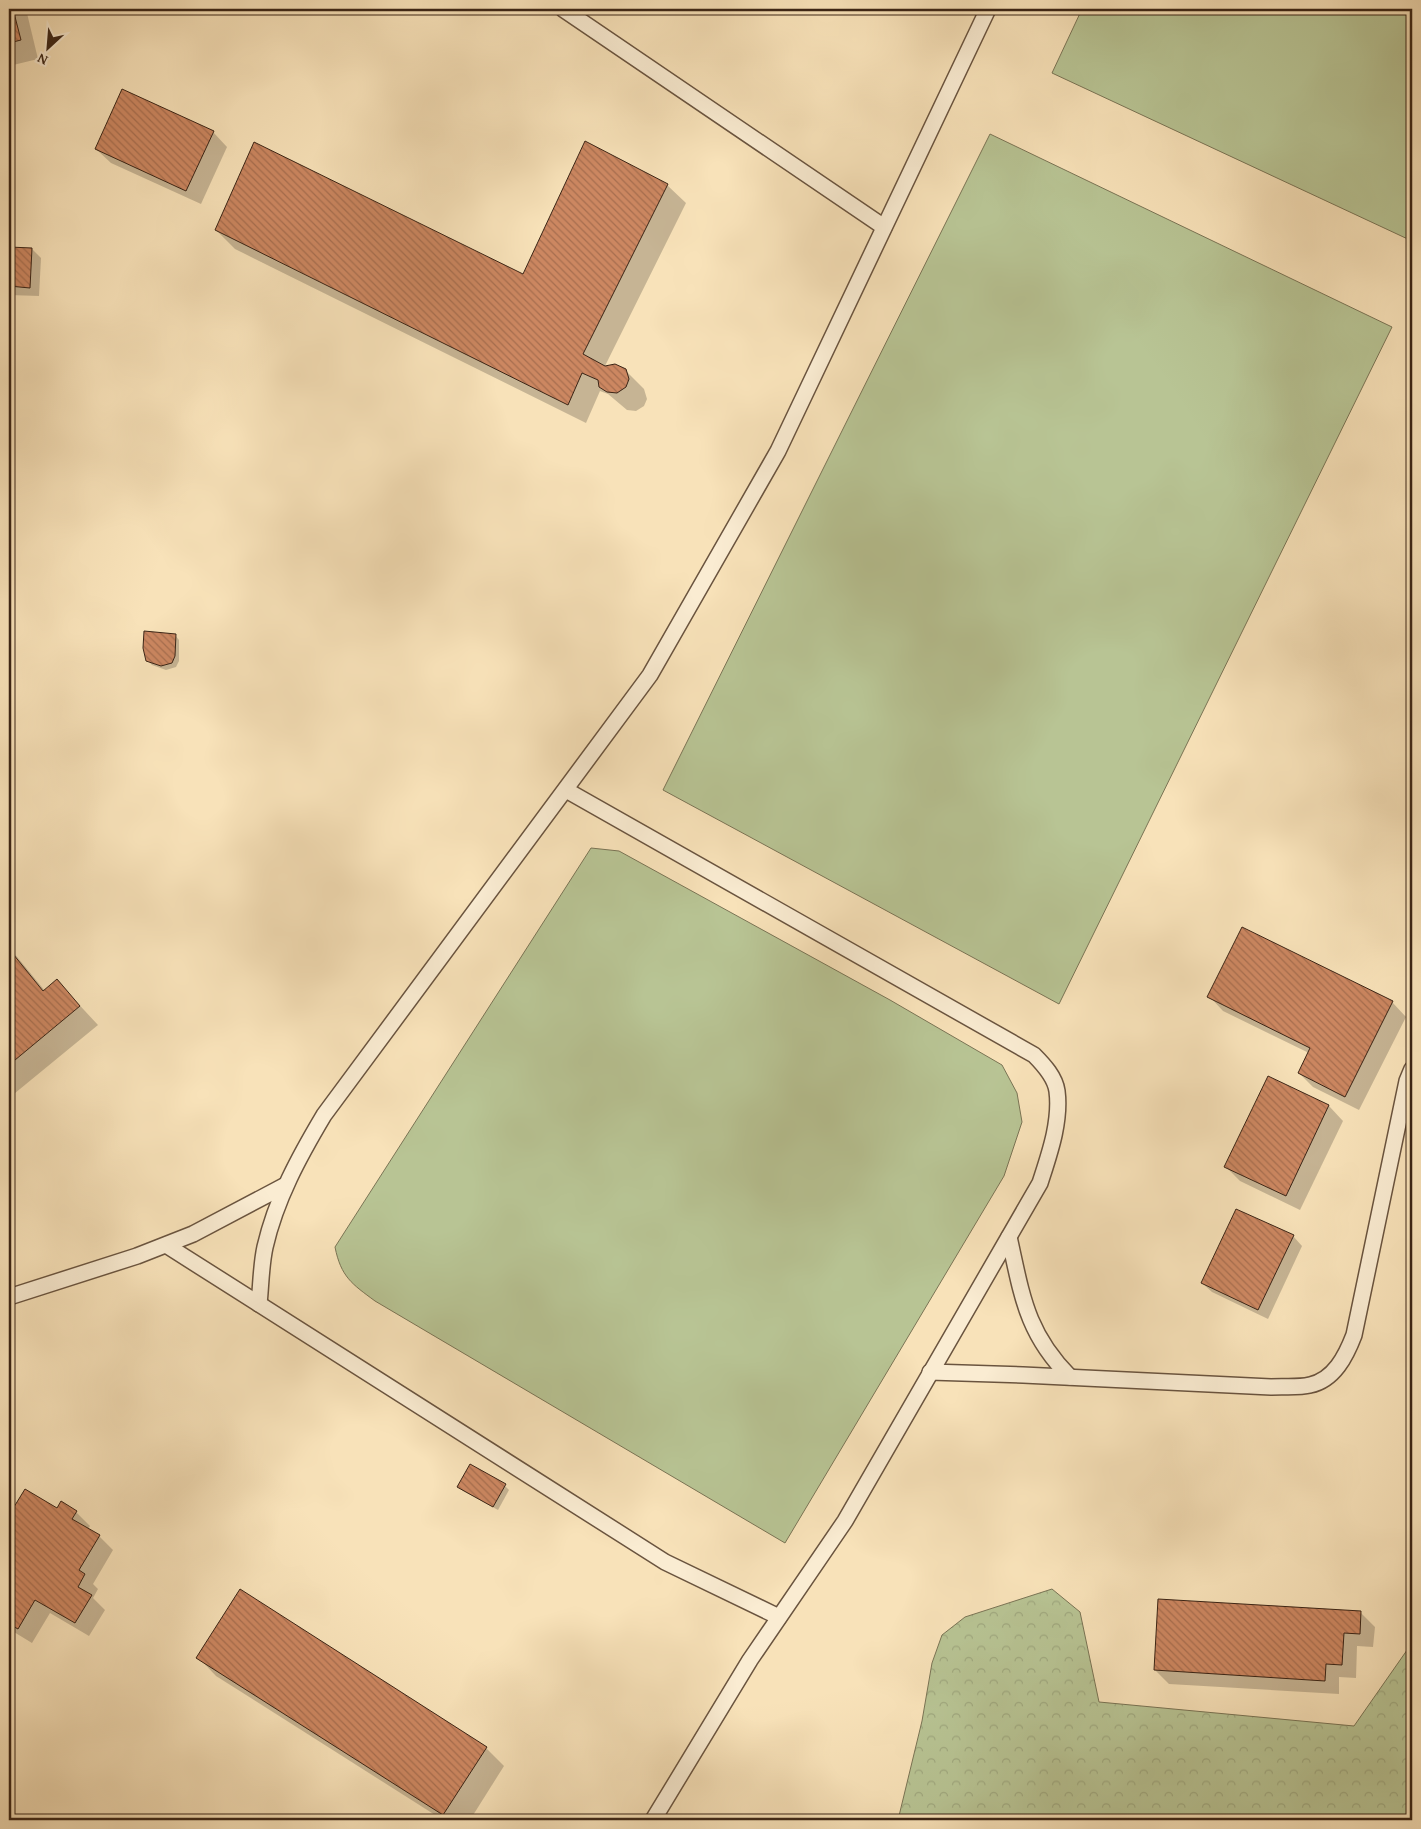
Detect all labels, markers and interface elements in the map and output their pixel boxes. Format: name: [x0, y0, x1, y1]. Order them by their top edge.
north arrow: [22, 22, 72, 72]
text: N: [33, 48, 51, 71]

